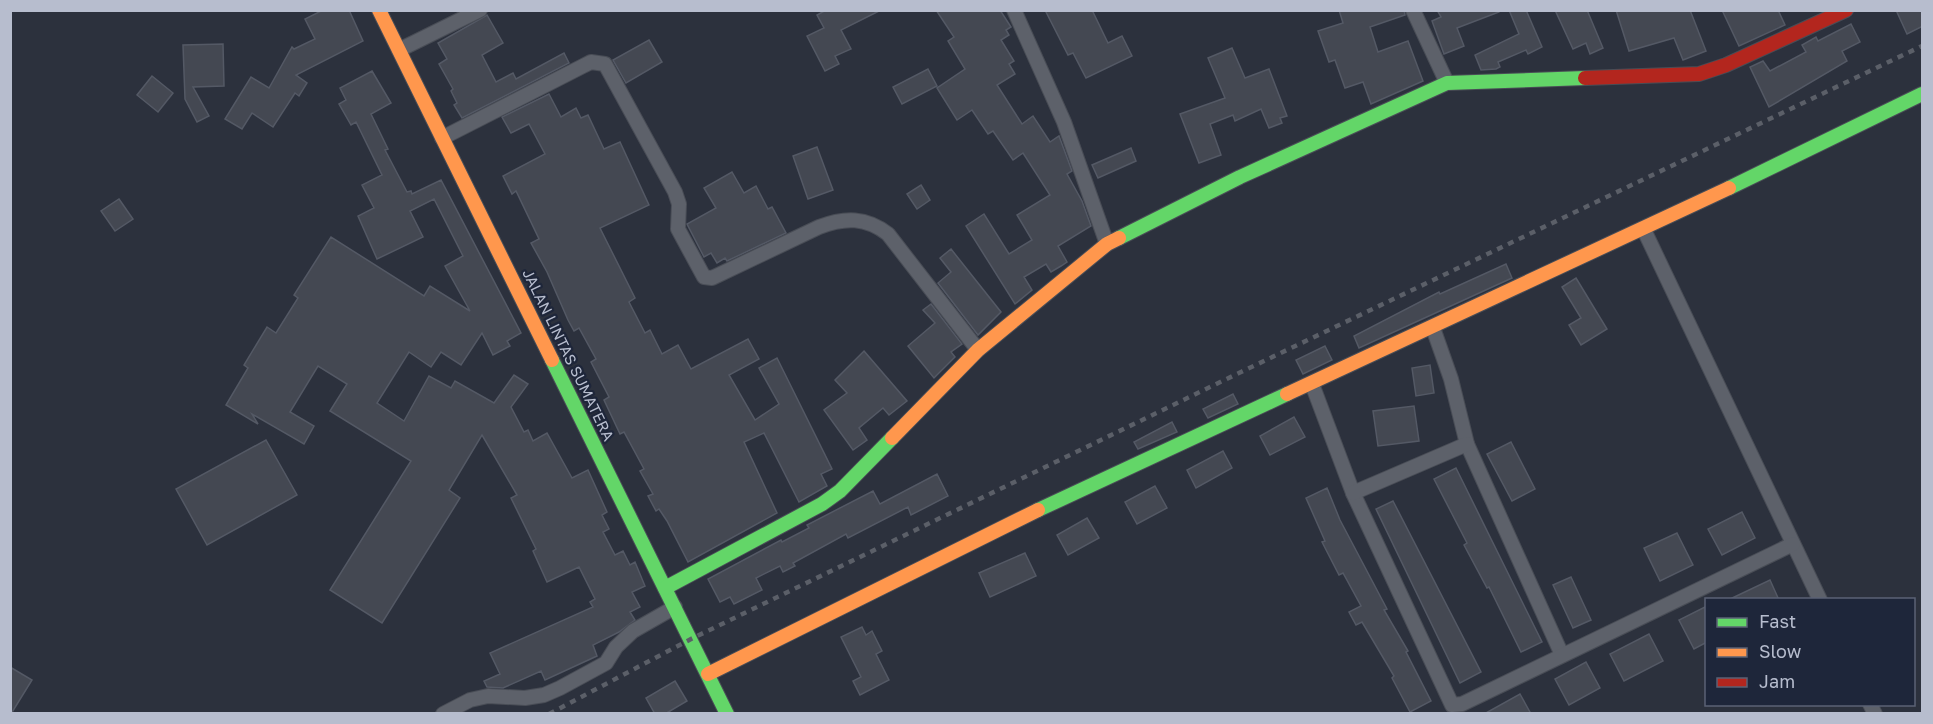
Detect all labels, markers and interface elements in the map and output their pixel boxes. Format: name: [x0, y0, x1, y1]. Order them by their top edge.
street label: JALAN LINTAS SUMATERA: [519, 266, 618, 444]
legend: [1705, 598, 1915, 706]
text: Fast: [1759, 610, 1796, 632]
text: Slow: [1759, 640, 1802, 662]
text: Jam: [1759, 670, 1795, 692]

